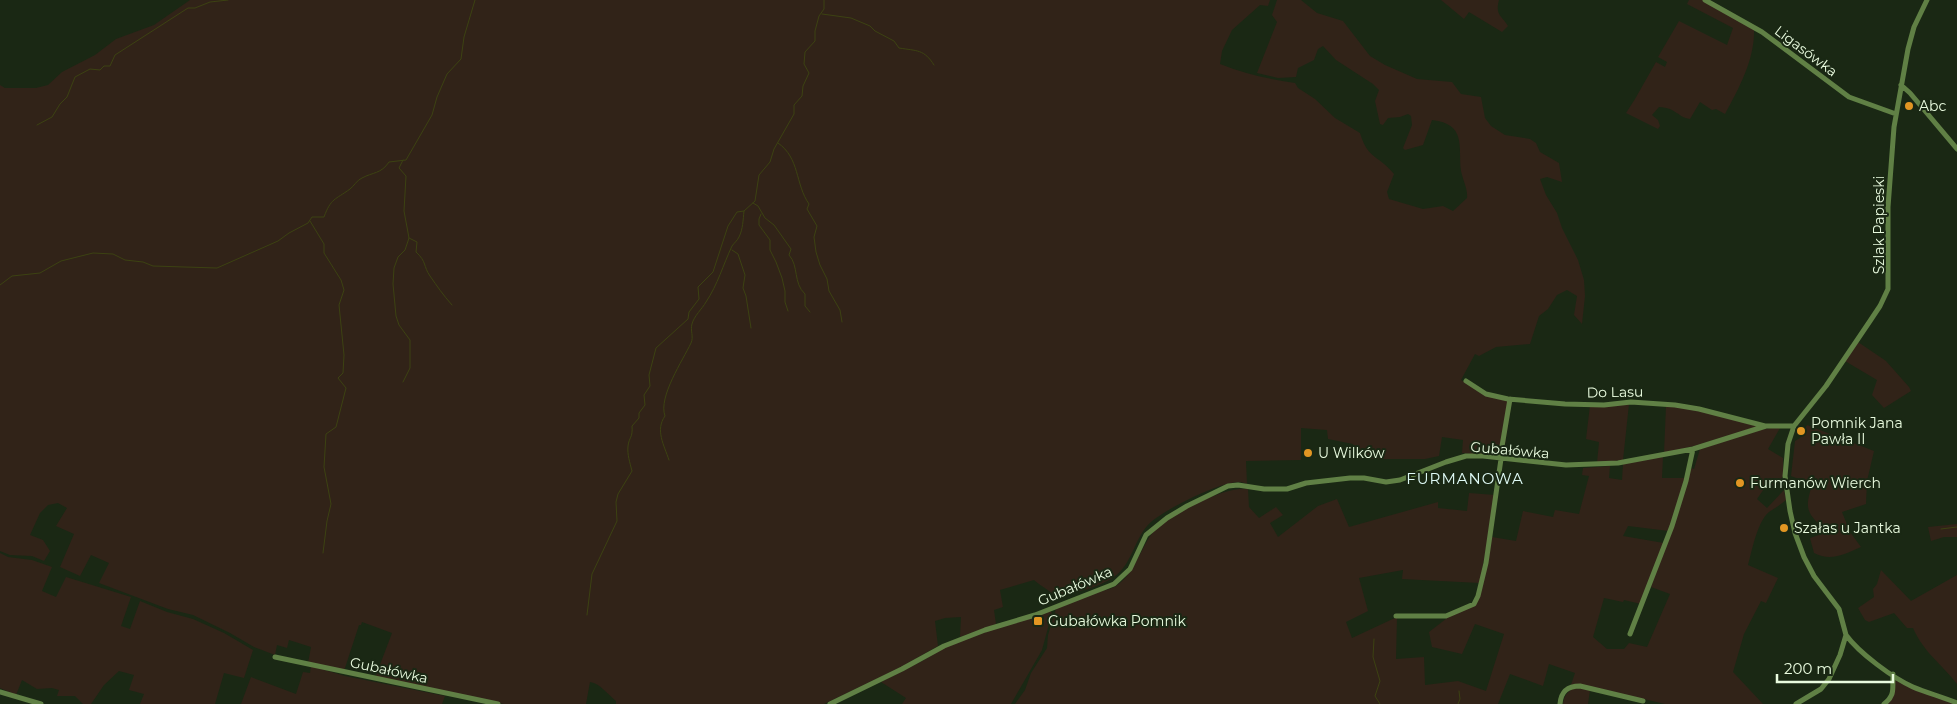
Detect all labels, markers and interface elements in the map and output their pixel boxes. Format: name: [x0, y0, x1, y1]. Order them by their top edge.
street label: Ligasówka: [1771, 22, 1841, 80]
place label: Abc: [1919, 97, 1947, 115]
marker: Abc: [1903, 100, 1915, 112]
street label: Szlak Papieski: [1870, 176, 1888, 274]
street label: Do Lasu: [1586, 383, 1644, 401]
place label: Pomnik Jana Pawła II: [1811, 414, 1903, 448]
marker: Pomnik Jana Pawła II: [1795, 425, 1807, 437]
street label: Gubałówka: [1470, 438, 1550, 462]
place label: U Wilków: [1318, 444, 1385, 462]
marker: U Wilków: [1302, 447, 1314, 459]
district label: FURMANOWA: [1406, 469, 1524, 488]
place label: Furmanów Wierch: [1750, 474, 1881, 492]
marker: Furmanów Wierch: [1734, 477, 1746, 489]
place label: Szałas u Jantka: [1794, 519, 1901, 537]
marker: Szałas u Jantka: [1778, 522, 1790, 534]
street label: Gubałówka: [1035, 562, 1115, 610]
place label: Gubałówka Pomnik: [1048, 612, 1187, 630]
marker: Gubałówka Pomnik: [1032, 615, 1044, 627]
scale bar: [1777, 652, 1893, 684]
street label: Gubałówka: [348, 653, 430, 687]
text: 200 m: [1784, 659, 1832, 678]

